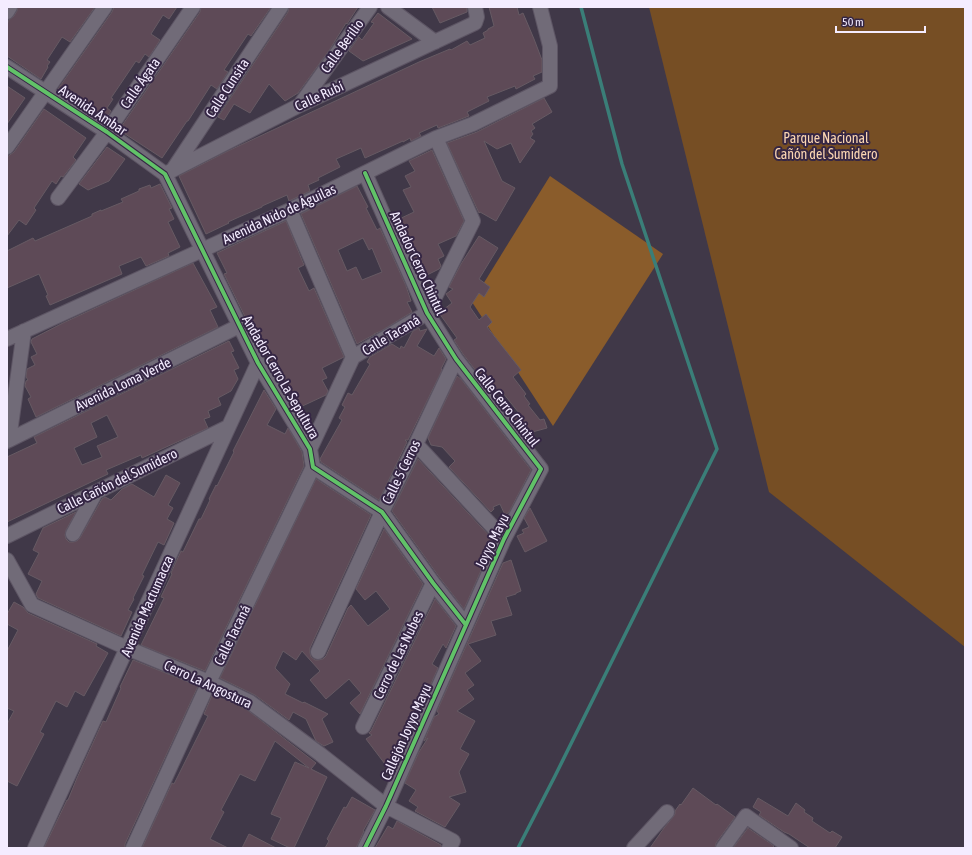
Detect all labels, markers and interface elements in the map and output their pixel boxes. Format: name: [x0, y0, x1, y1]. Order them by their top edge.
scale bar: [836, 8, 925, 34]
text: 50 m: [842, 15, 864, 29]
street label: Calle Berilio: [317, 16, 367, 76]
street label: Calle Ágata: [117, 55, 163, 111]
street label: Calle Cunsita: [202, 56, 252, 120]
street label: Calle Rubí: [292, 78, 346, 114]
street label: Avenida Ámbar: [56, 82, 131, 139]
park label: Parque Nacional Cañón del Sumidero: [774, 130, 878, 162]
street label: Avenida Nido de Águilas: [220, 181, 338, 247]
street label: Andador Cerro Chintul: [387, 208, 449, 318]
street label: Calle Tacaná: [359, 311, 423, 359]
street label: Andador Cerro La Sepultura: [239, 312, 323, 442]
street label: Avenida Loma Verde: [73, 354, 173, 414]
street label: Calle Cerro Chintul: [471, 364, 543, 450]
street label: Calle 5 Cerros: [379, 437, 423, 507]
street label: Calle Cañón del Sumidero: [54, 445, 180, 517]
street label: Joyyo Mayu: [472, 511, 512, 571]
street label: Avenida Mactumacza: [118, 553, 176, 659]
street label: Calle Tacaná: [211, 602, 253, 668]
street label: Cerro de Las Nubes: [370, 608, 426, 702]
street label: Cerro La Angostura: [161, 657, 255, 711]
street label: Callejón Joyyo Mayu: [378, 681, 434, 783]

